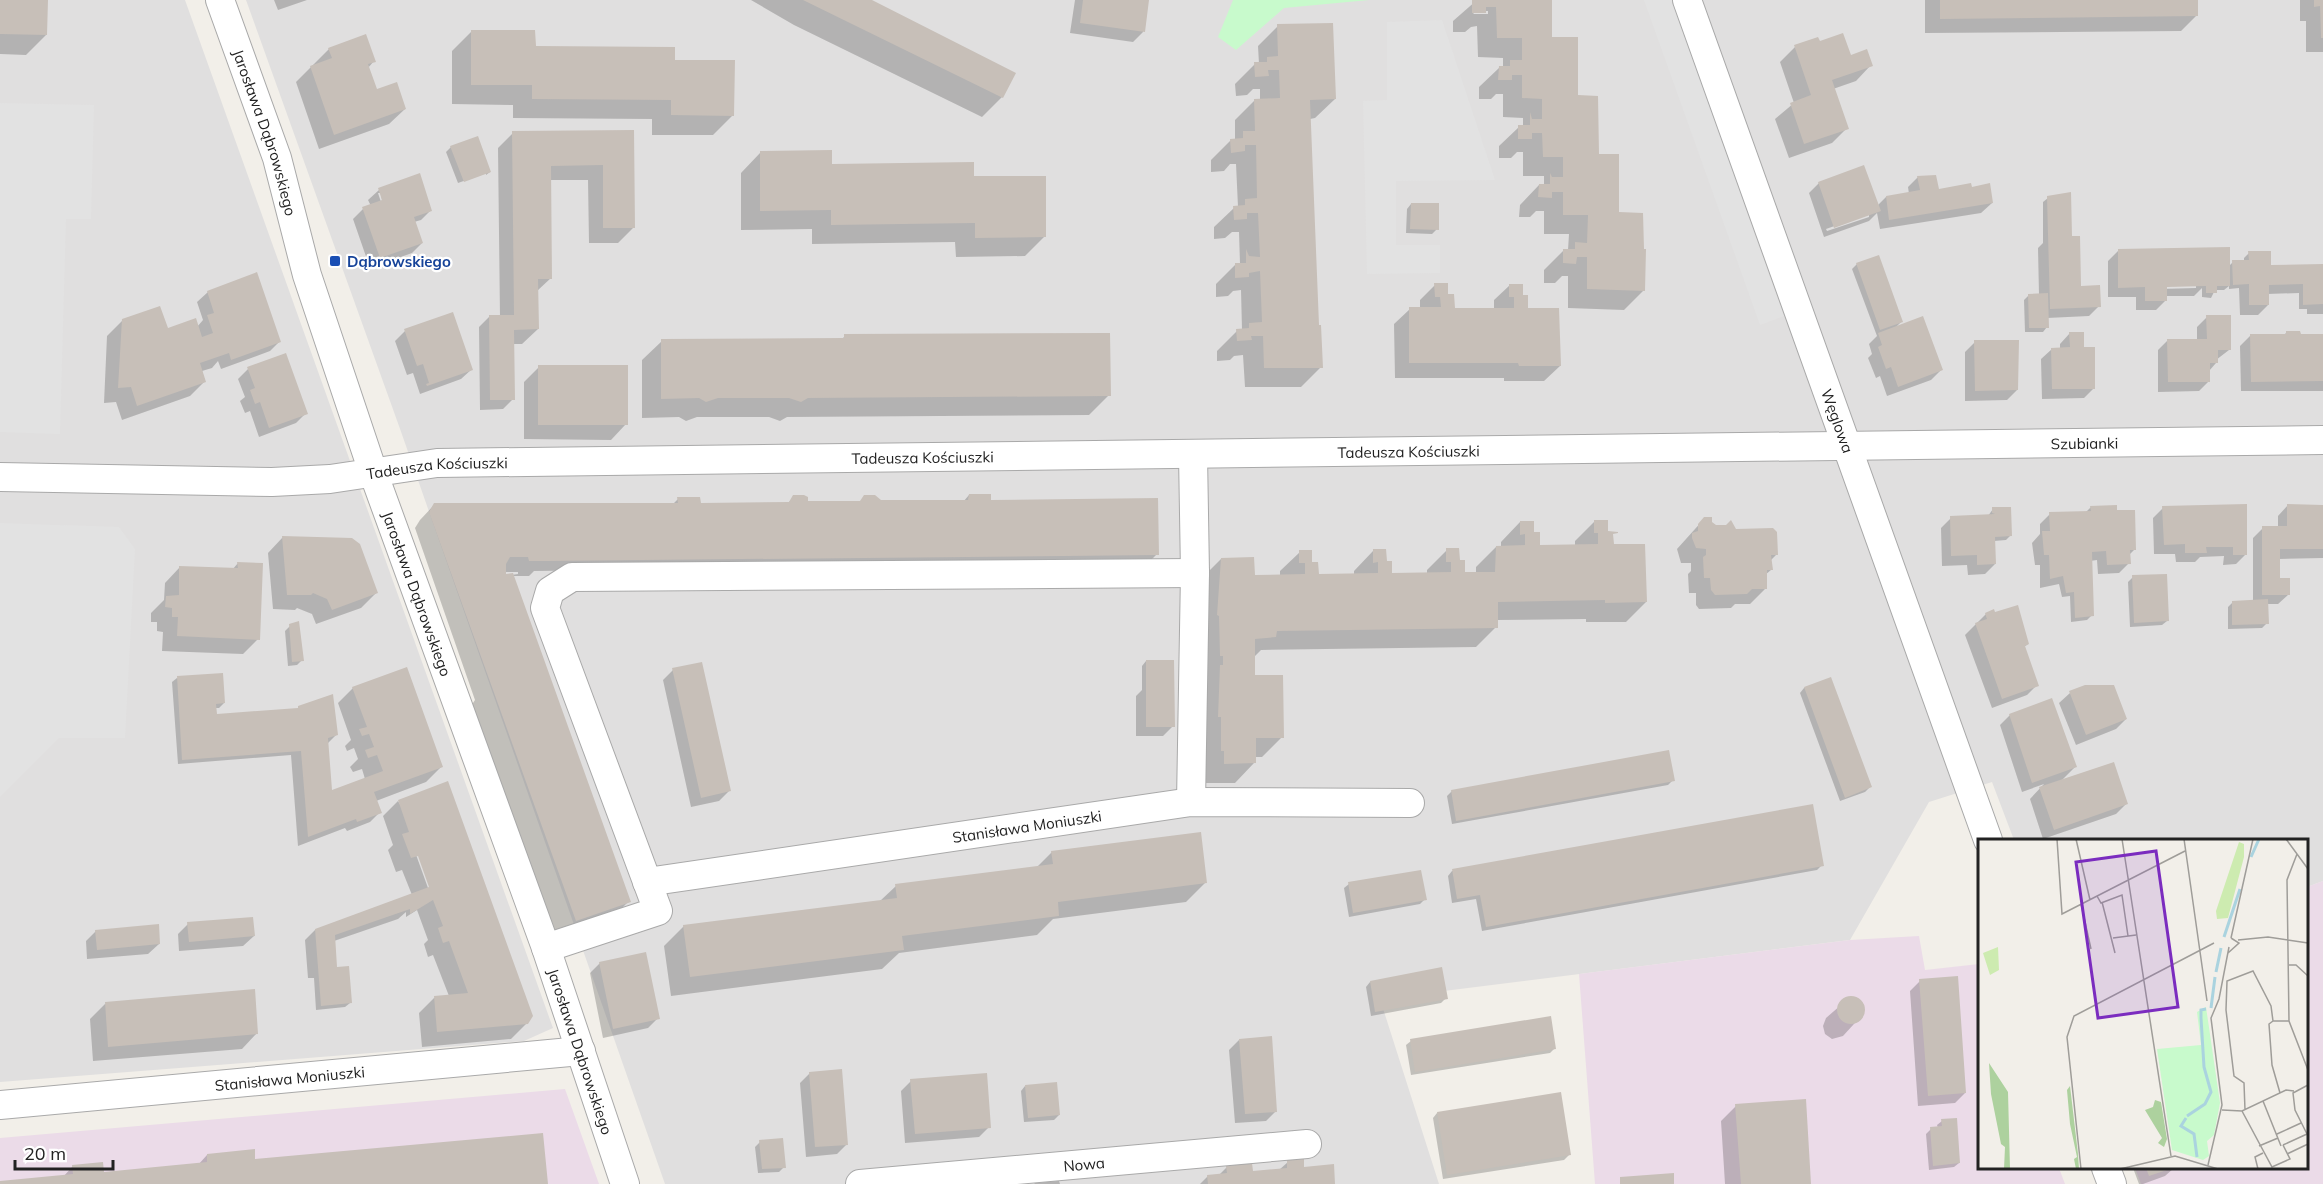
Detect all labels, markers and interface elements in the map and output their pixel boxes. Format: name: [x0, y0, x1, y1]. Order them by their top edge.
street label: Jarosława Dąbrowskiego: [229, 47, 301, 218]
place label: Dąbrowskiego: [347, 252, 451, 271]
marker: Dąbrowskiego: [328, 254, 342, 268]
street label: Węglowa: [1818, 386, 1858, 456]
street label: Szubianki: [2051, 433, 2118, 453]
street label: Tadeusza Kościuszki: [1337, 441, 1480, 462]
street label: Tadeusza Kościuszki: [851, 447, 994, 467]
street label: Tadeusza Kościuszki: [365, 453, 508, 483]
street label: Jarosława Dąbrowskiego: [379, 509, 456, 679]
street label: Stanisława Moniuszki: [951, 806, 1103, 846]
inset map: [1978, 839, 2308, 1169]
street label: Jarosława Dąbrowskiego: [544, 966, 617, 1137]
street label: Stanisława Moniuszki: [214, 1062, 366, 1095]
scale bar: [15, 1133, 112, 1171]
text: 20 m: [24, 1142, 66, 1165]
street label: Nowa: [1063, 1153, 1106, 1175]

